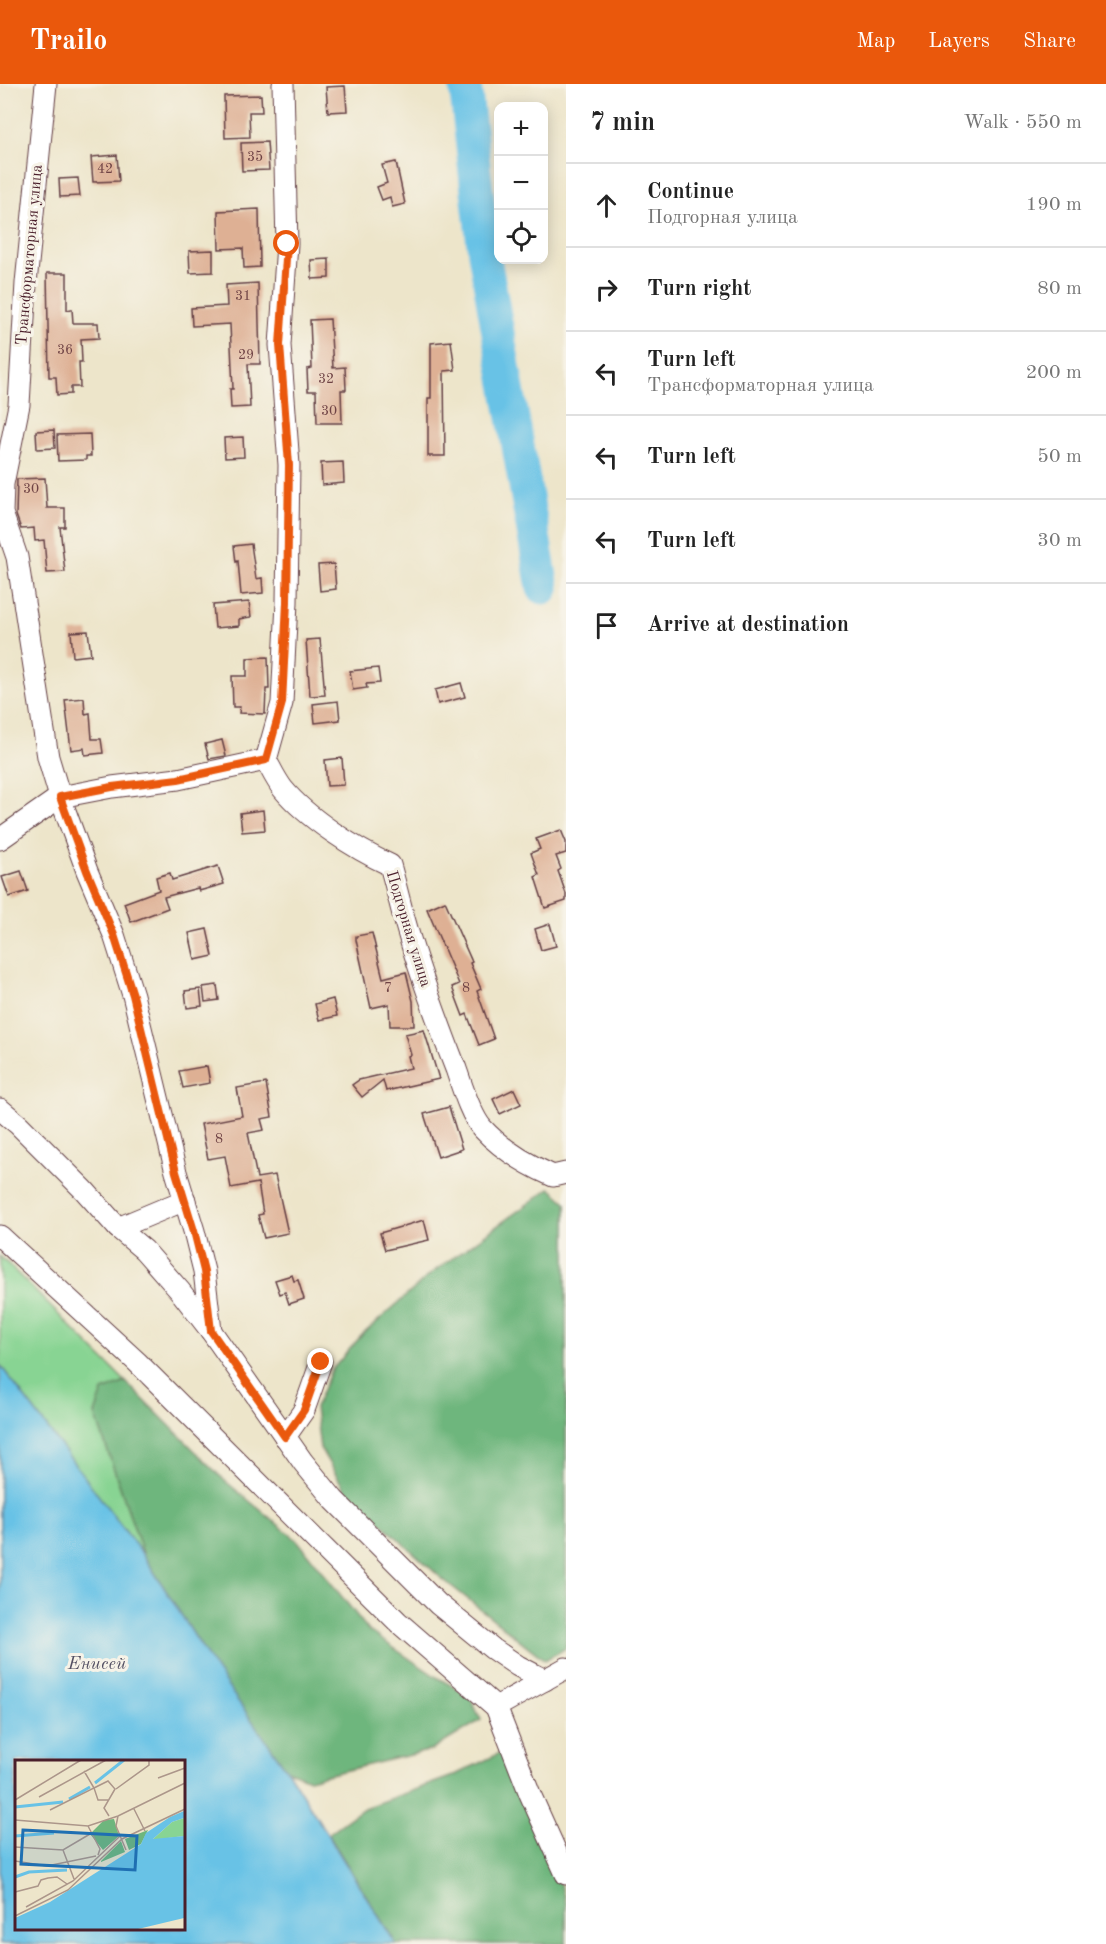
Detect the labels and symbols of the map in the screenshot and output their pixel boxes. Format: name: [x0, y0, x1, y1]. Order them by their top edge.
house number: 35: [247, 150, 263, 164]
house number: 42: [97, 162, 113, 176]
street label: Трансформаторная улица: [14, 164, 46, 346]
route start: [273, 230, 299, 256]
house number: 31: [235, 289, 251, 303]
house number: 36: [57, 343, 73, 357]
house number: 29: [238, 348, 254, 362]
house number: 32: [318, 372, 334, 386]
house number: 30: [321, 404, 337, 418]
house number: 30: [23, 482, 39, 496]
street label: Подгорная улица: [383, 869, 433, 989]
house number: 7: [384, 981, 392, 995]
house number: 8: [462, 981, 470, 995]
house number: 8: [215, 1132, 223, 1146]
route end: [307, 1348, 333, 1374]
water label: Енисей: [67, 1655, 126, 1673]
inset map: [15, 1760, 184, 1929]

